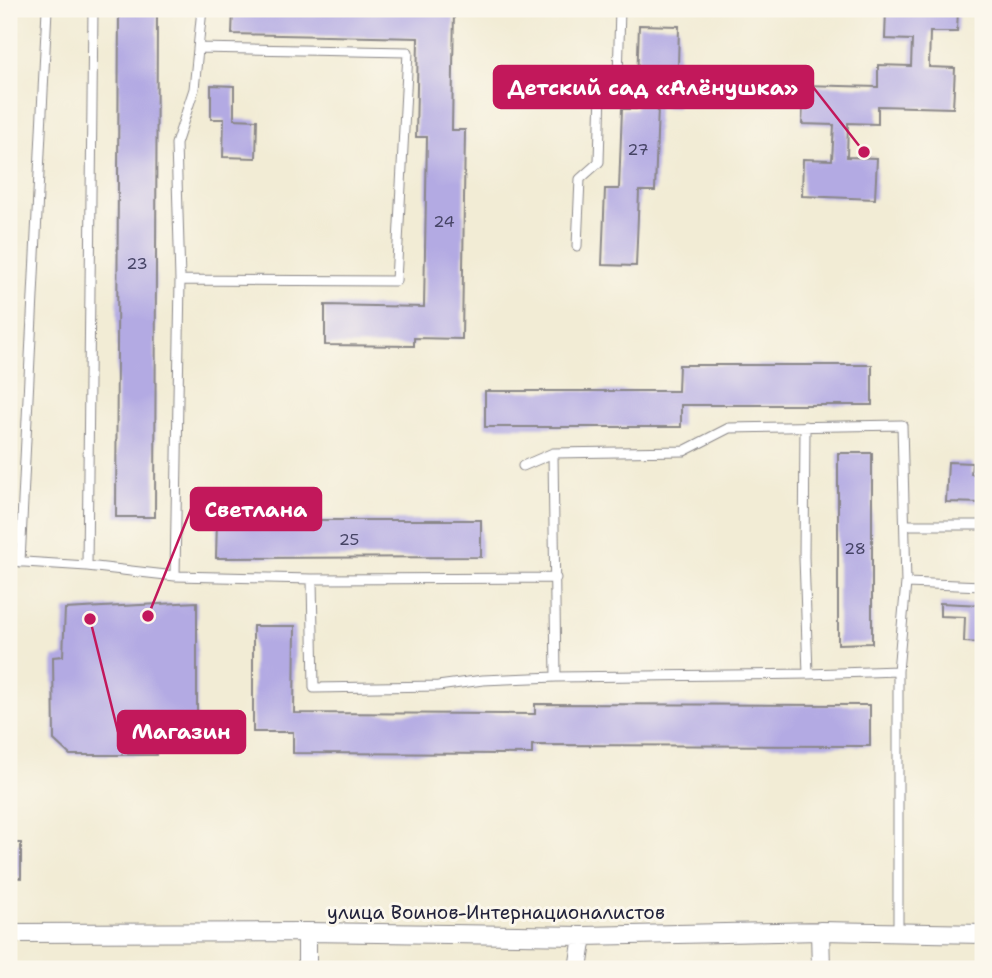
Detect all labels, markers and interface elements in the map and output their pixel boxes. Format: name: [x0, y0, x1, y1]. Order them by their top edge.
callout: Детский сад «Алёнушка»: [494, 66, 813, 108]
text: Детский сад «Алёнушка»: [508, 74, 798, 102]
house number: 27: [627, 139, 649, 160]
house number: 24: [433, 211, 455, 232]
house number: 23: [126, 253, 148, 274]
callout: Светлана: [191, 488, 321, 530]
text: Светлана: [205, 496, 308, 524]
house number: 25: [339, 529, 359, 550]
house number: 28: [844, 538, 866, 559]
callout: Магазин: [118, 711, 245, 753]
text: Магазин: [131, 718, 231, 746]
street label: улица Воинов-Интернационалистов: [327, 900, 665, 925]

